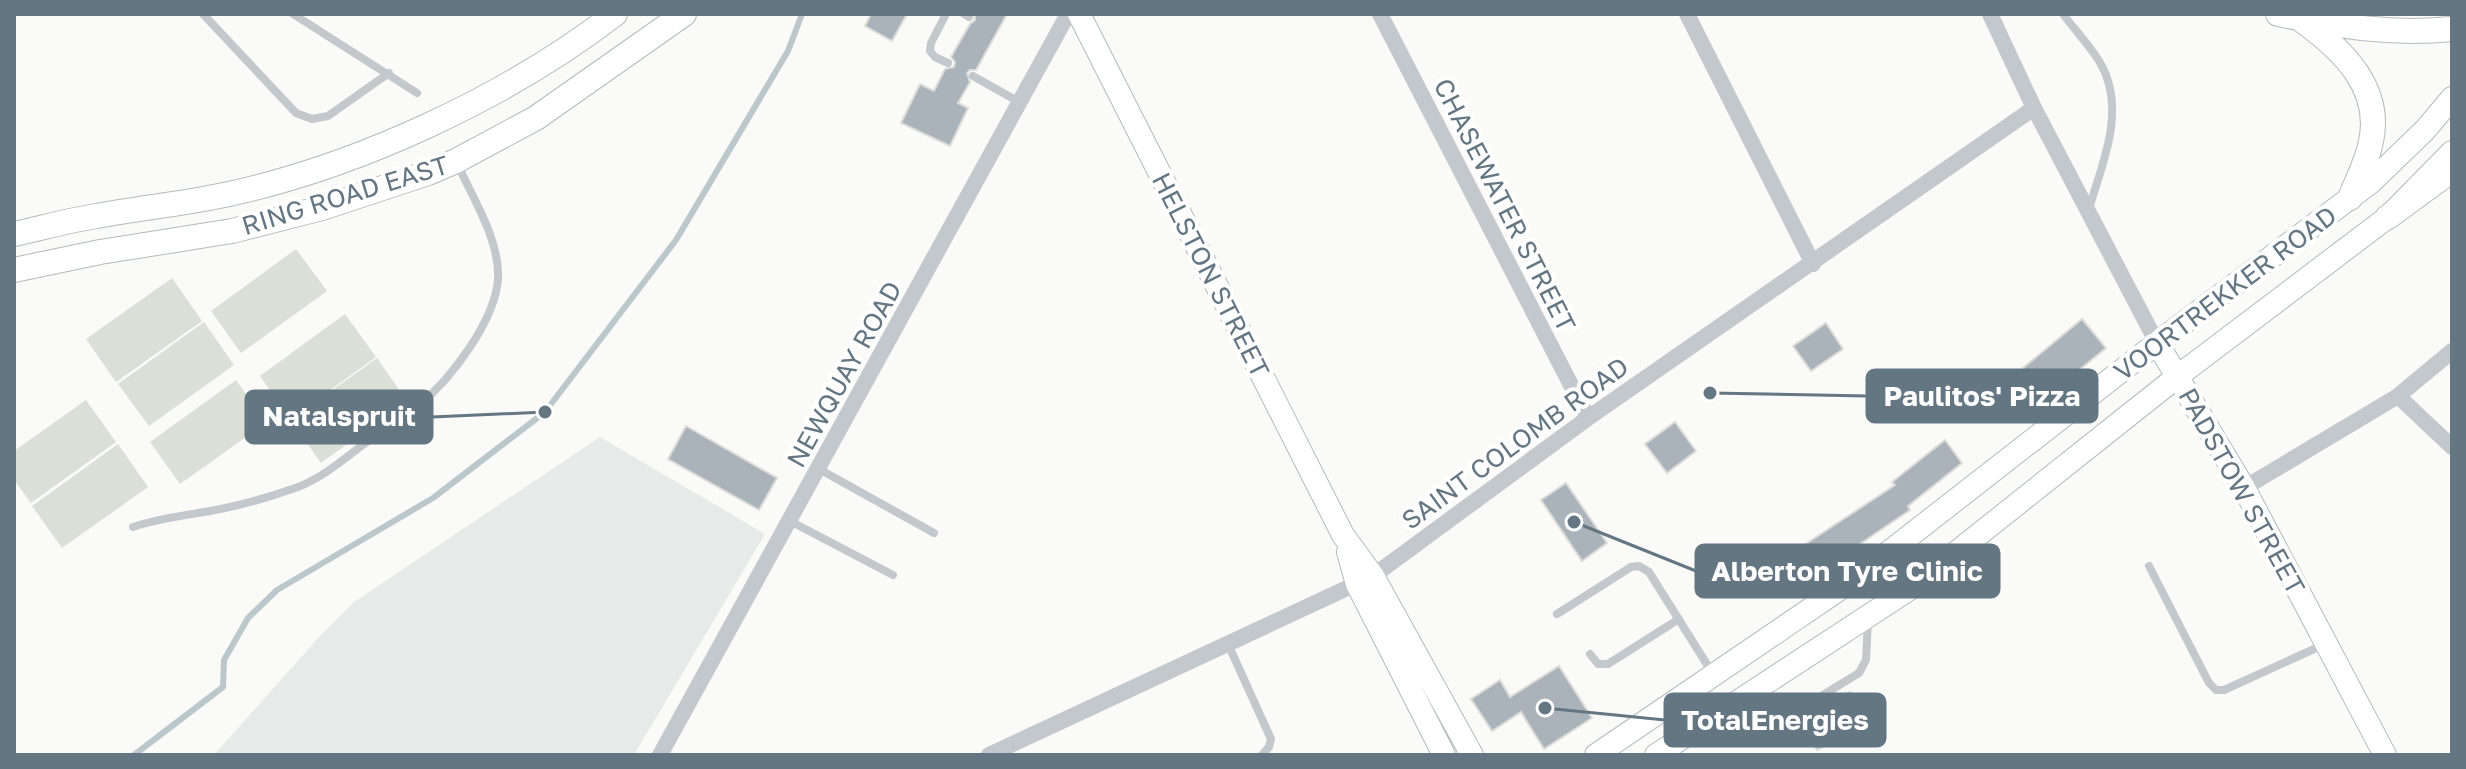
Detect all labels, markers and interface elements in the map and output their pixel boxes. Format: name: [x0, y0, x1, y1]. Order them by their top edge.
street label: CHASEWATER STREET: [1428, 73, 1582, 337]
street label: RING ROAD EAST: [238, 149, 452, 241]
street label: HELSTON STREET: [1146, 167, 1276, 383]
street label: VOORTREKKER ROAD: [2108, 199, 2342, 387]
street label: NEWQUAY ROAD: [780, 276, 908, 472]
street label: SAINT COLOMB ROAD: [1396, 350, 1634, 536]
callout: Paulitos' Pizza: [1867, 370, 2097, 422]
text: Paulitos' Pizza: [1883, 379, 2081, 412]
street label: PADSTOW STREET: [2172, 382, 2312, 600]
callout: Natalspruit: [246, 391, 432, 443]
text: Natalspruit: [262, 399, 416, 432]
callout: Alberton Tyre Clinic: [1696, 545, 1999, 597]
text: Alberton Tyre Clinic: [1711, 554, 1983, 587]
callout: TotalEnergies: [1665, 694, 1885, 746]
text: TotalEnergies: [1681, 703, 1869, 736]

